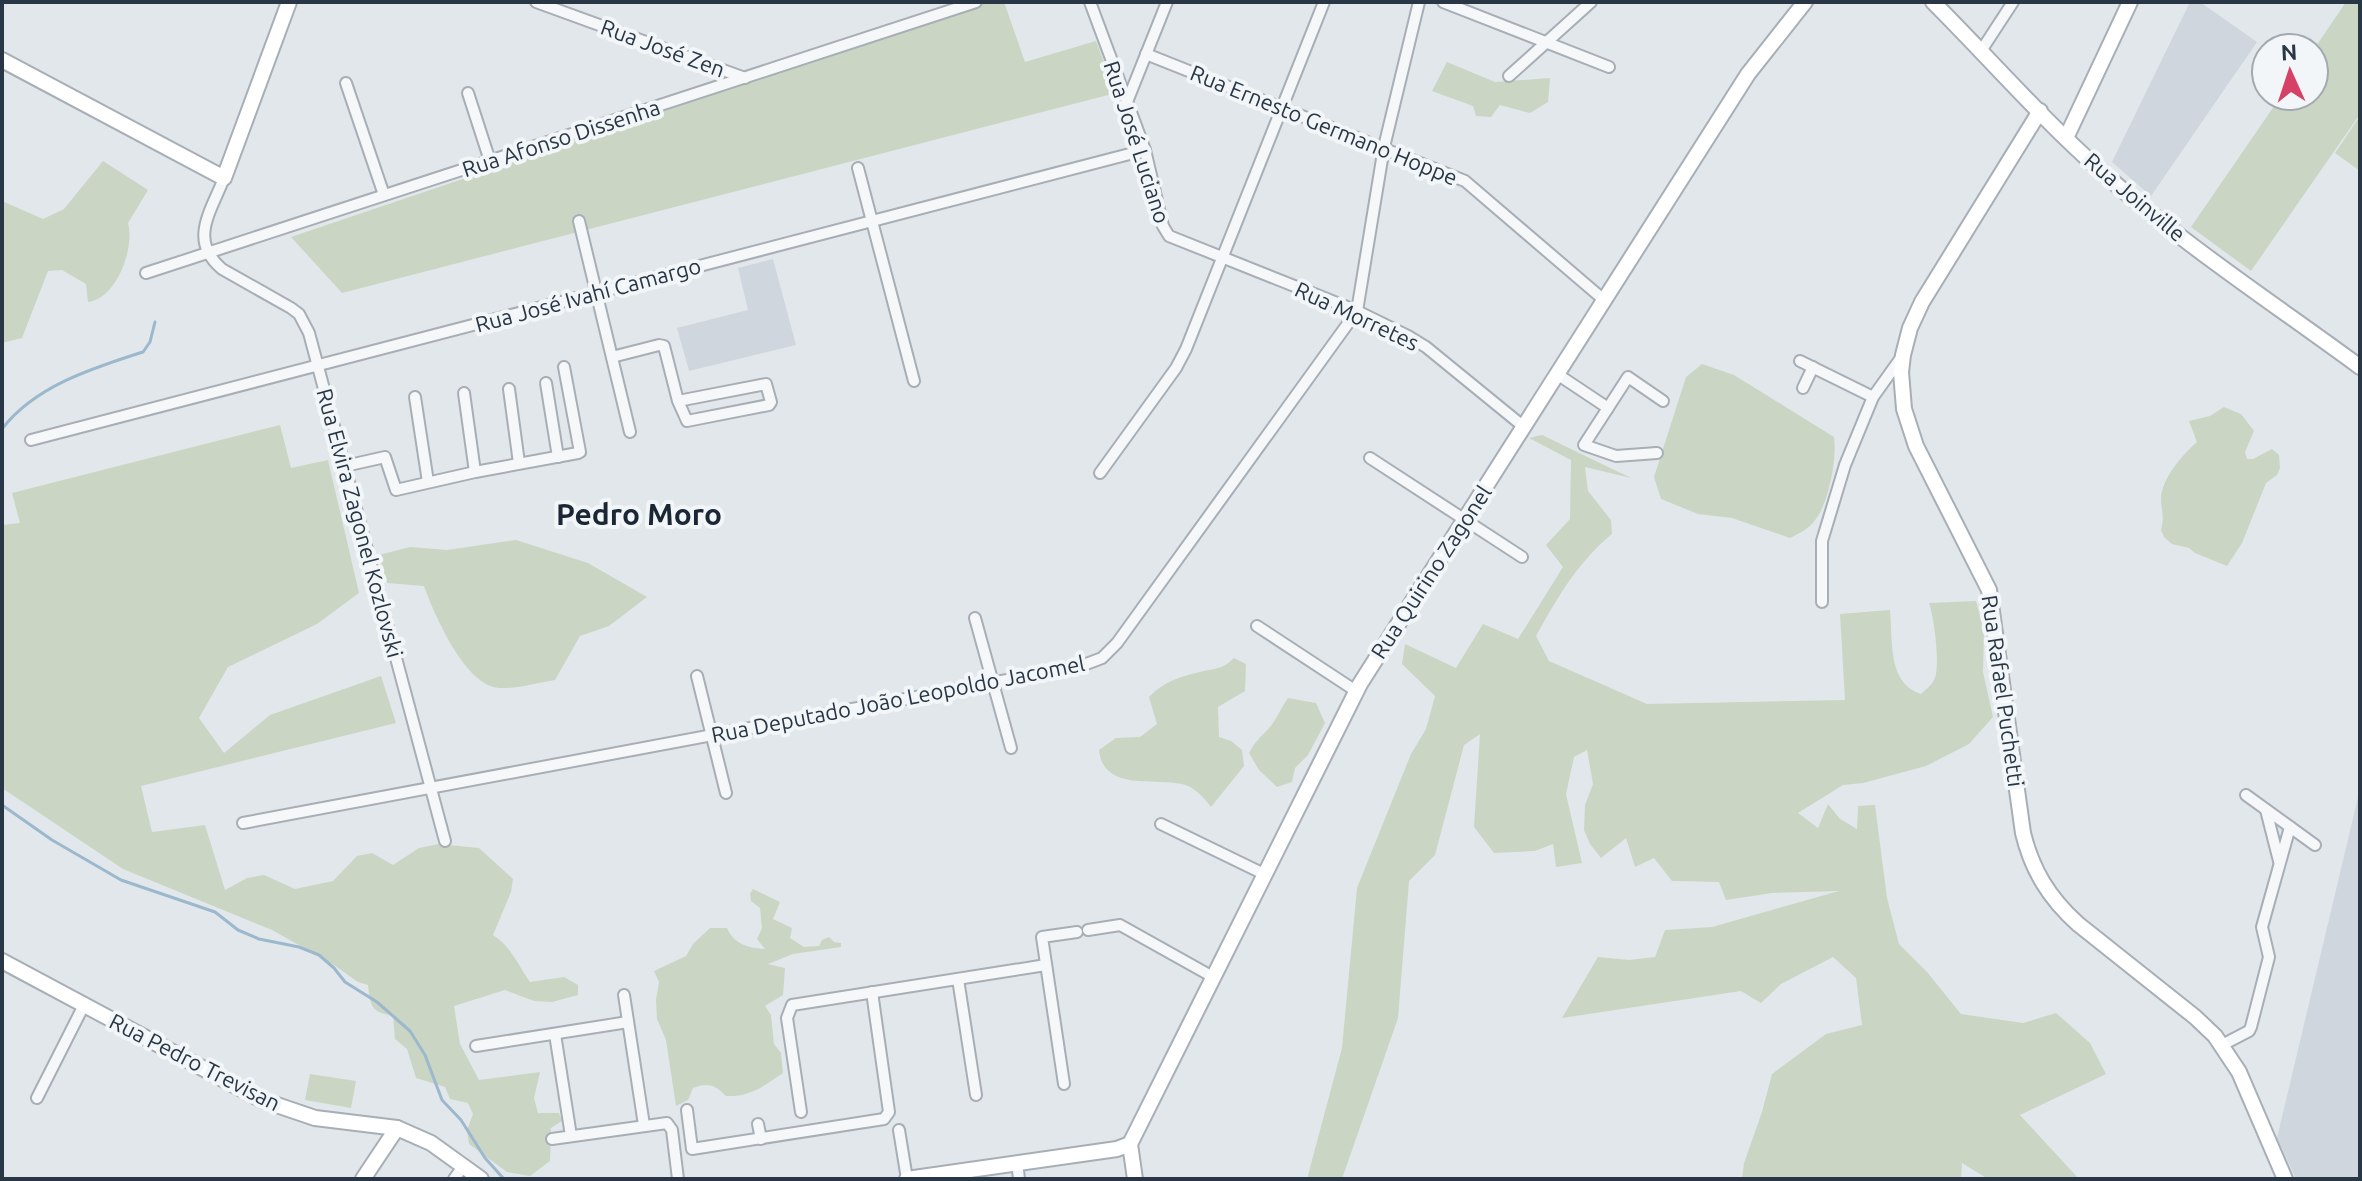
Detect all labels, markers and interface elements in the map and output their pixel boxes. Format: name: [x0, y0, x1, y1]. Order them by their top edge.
street label: Rua José Zen: [598, 14, 729, 82]
north arrow: [2250, 32, 2330, 112]
text: N: [2280, 39, 2298, 64]
street label: Rua José Luciano: [1099, 58, 1175, 226]
street label: Rua Ernesto Germano Hoppe: [1187, 59, 1461, 190]
street label: Rua Afonso Dissenha: [459, 94, 663, 181]
street label: Rua Joinville: [2080, 147, 2191, 246]
street label: Rua José Ivahí Camargo: [472, 252, 703, 337]
street label: Rua Morretes: [1291, 276, 1423, 355]
street label: Rua Elvira Zagonel Kozlovski: [312, 386, 408, 660]
street label: Rua Quirino Zagonel: [1365, 480, 1496, 663]
district label: Pedro Moro: [556, 497, 722, 531]
street label: Rua Rafael Puchetti: [1978, 593, 2029, 788]
street label: Rua Deputado João Leopoldo Jacomel: [709, 650, 1087, 747]
street label: Rua Pedro Trevisan: [106, 1008, 285, 1115]

